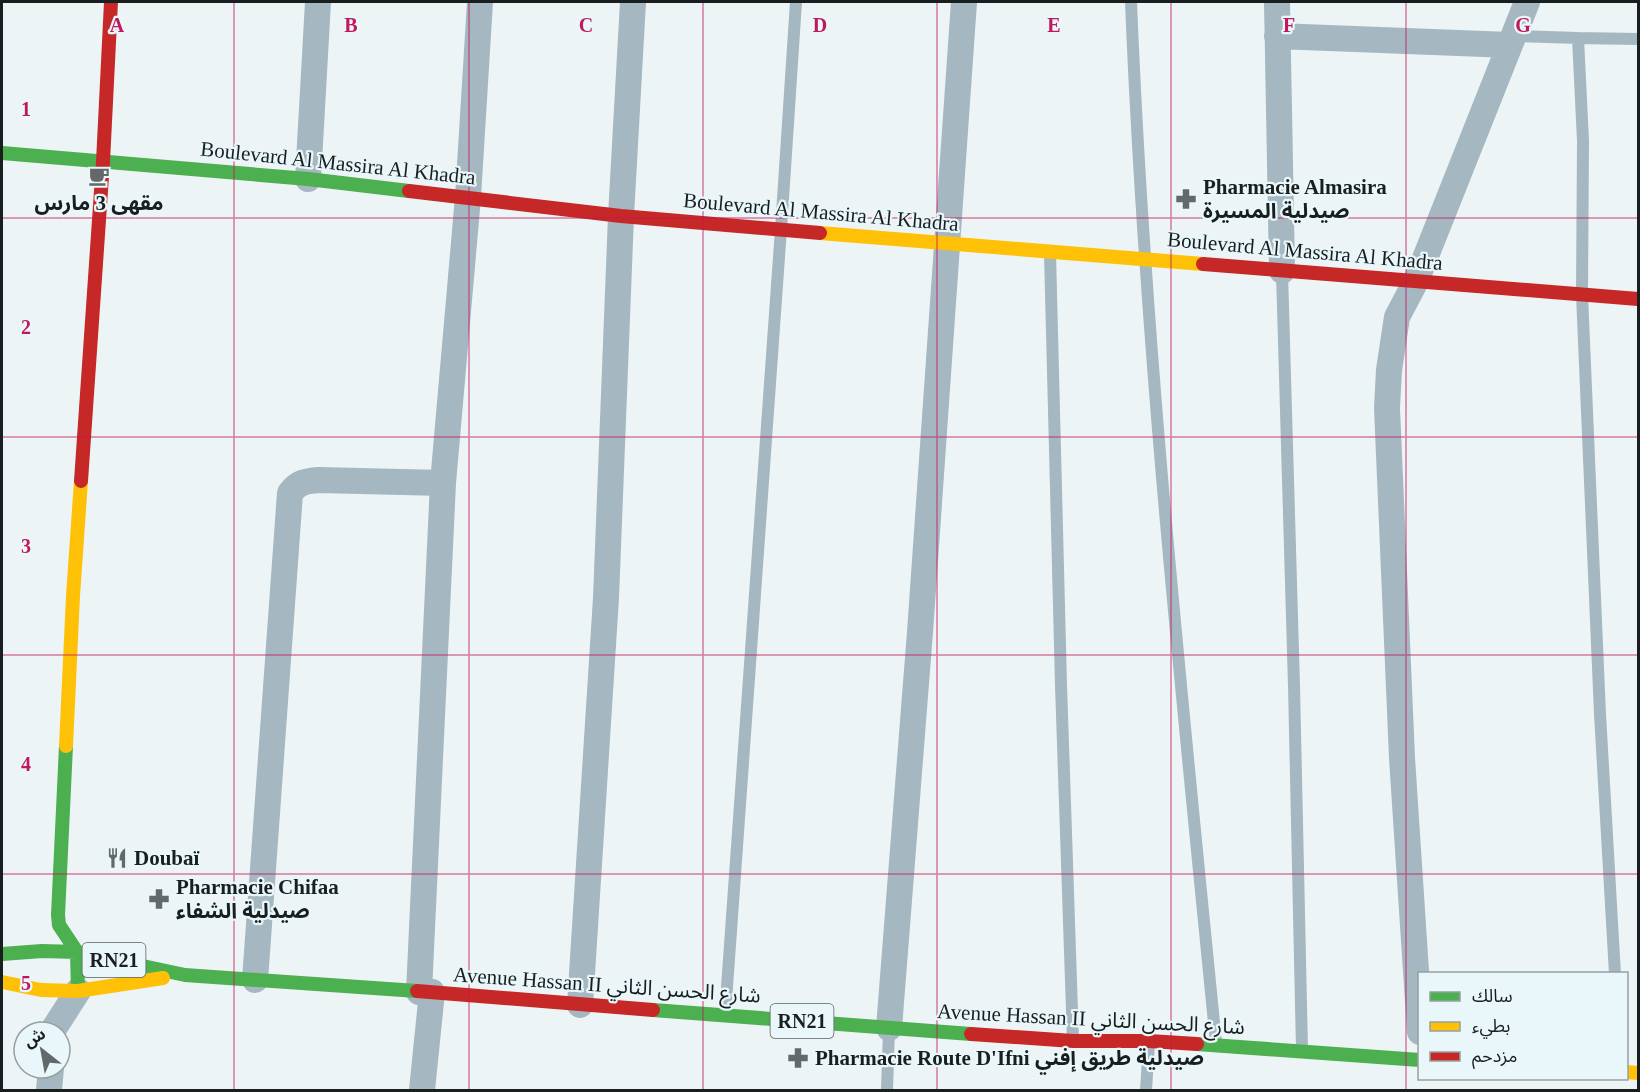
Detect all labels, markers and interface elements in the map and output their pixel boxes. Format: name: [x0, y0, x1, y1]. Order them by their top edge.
text: A: [110, 14, 125, 36]
text: B: [344, 14, 358, 36]
text: C: [579, 14, 593, 36]
text: D: [813, 14, 827, 36]
text: E: [1047, 14, 1061, 36]
text: F: [1283, 14, 1295, 36]
text: G: [1515, 14, 1531, 36]
text: 1: [21, 98, 31, 120]
street label: Boulevard Al Massira Al Khadra: [199, 137, 477, 189]
cafe icon: مقهى 3 مارس: [87, 164, 111, 188]
place label: Pharmacie Almasira صيدلية المسيرة: [1203, 175, 1387, 223]
pharmacy icon: Pharmacie Almasira صيدلية المسيرة: [1174, 187, 1198, 211]
street label: Boulevard Al Massira Al Khadra: [682, 188, 960, 236]
place label: مقهى 3 مارس: [35, 191, 163, 215]
street label: Boulevard Al Massira Al Khadra: [1166, 227, 1444, 275]
text: 2: [21, 316, 31, 338]
text: 3: [21, 535, 31, 557]
text: 4: [21, 753, 31, 775]
restaurant icon: Doubaï: [105, 846, 129, 870]
place label: Doubaï: [134, 846, 200, 870]
place label: Pharmacie Chifaa صيدلية الشفاء: [176, 875, 339, 923]
pharmacy icon: Pharmacie Chifaa صيدلية الشفاء: [147, 887, 171, 911]
road number: RN21: [82, 943, 146, 977]
street label: Avenue Hassan II شارع الحسن الثاني: [452, 962, 762, 1012]
text: 5: [21, 972, 31, 994]
legend: [1418, 972, 1628, 1080]
text: سالك: [1472, 986, 1513, 1006]
street label: Avenue Hassan II شارع الحسن الثاني: [936, 999, 1245, 1043]
road number: RN21: [770, 1004, 834, 1038]
text: بطيء: [1472, 1016, 1510, 1039]
north arrow: [12, 1020, 72, 1080]
text: ش: [21, 1025, 49, 1051]
pharmacy icon: Pharmacie Route D'Ifni صيدلية طريق إفني: [786, 1046, 810, 1070]
place label: Pharmacie Route D'Ifni صيدلية طريق إفني: [815, 1046, 1204, 1075]
text: مزدحم: [1472, 1046, 1517, 1069]

